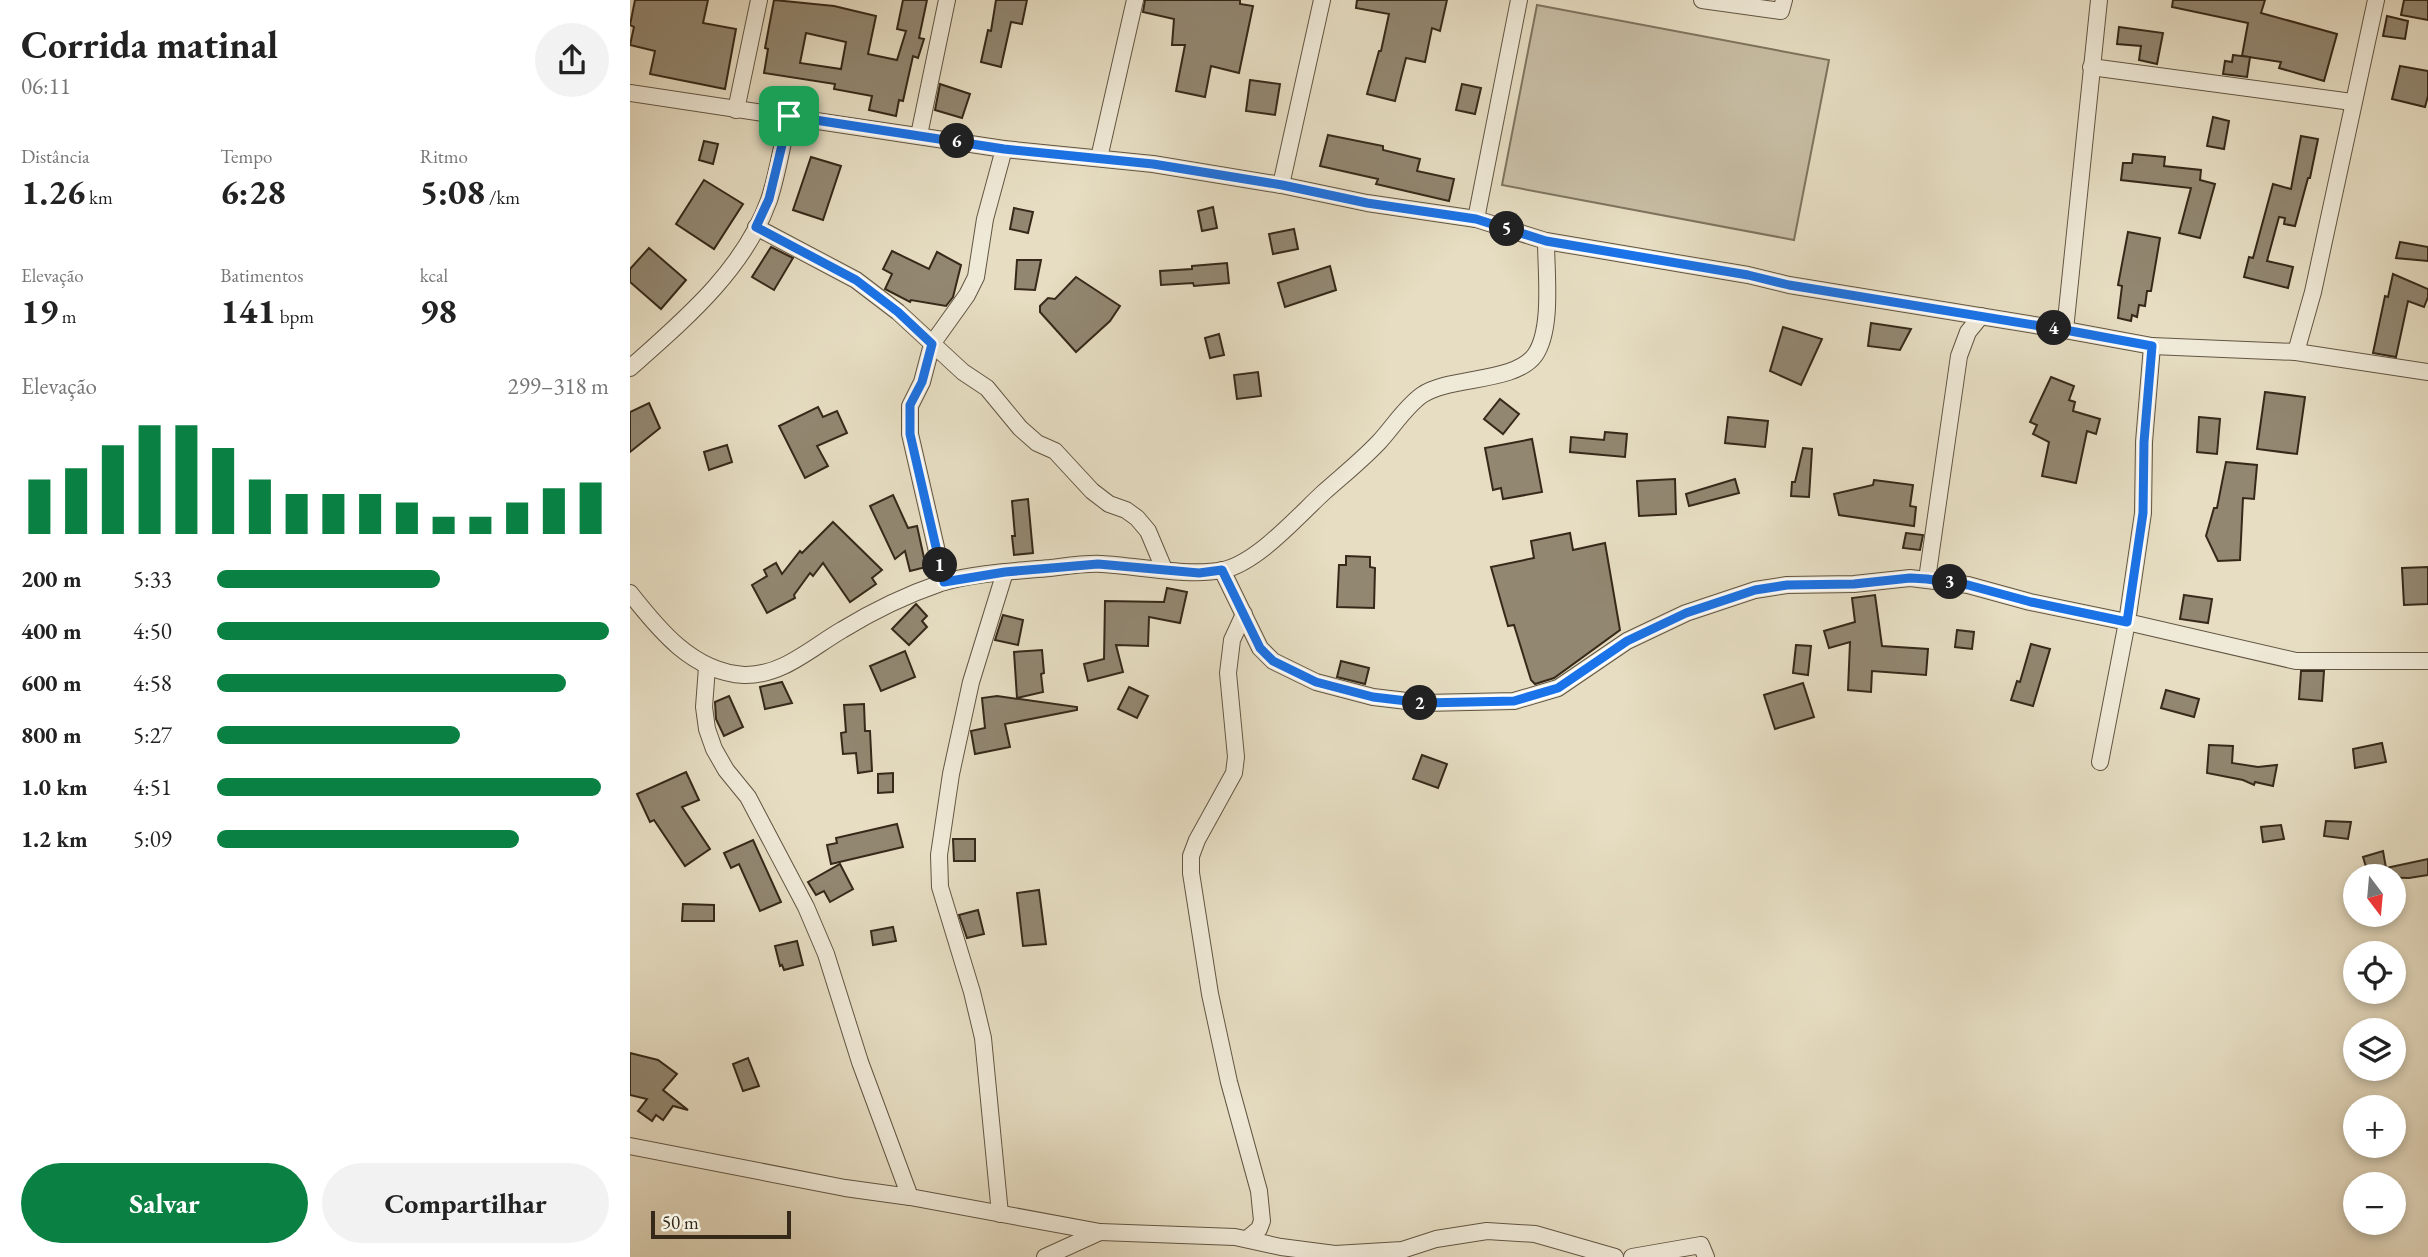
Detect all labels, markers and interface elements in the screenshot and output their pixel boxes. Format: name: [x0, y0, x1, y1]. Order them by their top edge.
text: Corrida matinal: [21, 20, 278, 69]
button: share: [535, 23, 609, 97]
text: 06:11: [21, 71, 71, 101]
pin: [759, 86, 819, 146]
icon: arrive: [770, 97, 808, 135]
pin: 6: [940, 124, 974, 158]
text: 6: [951, 128, 962, 153]
text: Distância: [21, 144, 90, 169]
text: Tempo: [220, 144, 273, 169]
text: Ritmo: [420, 144, 468, 169]
text: 1.26: [21, 169, 85, 214]
text: 6:28: [220, 169, 286, 214]
text: 5:08: [420, 169, 485, 214]
text: km: [85, 185, 113, 210]
text: /km: [485, 185, 520, 210]
pin: 5: [1490, 212, 1524, 246]
text: 5: [1501, 216, 1512, 241]
text: Elevação: [21, 263, 84, 288]
text: Batimentos: [220, 263, 303, 288]
text: kcal: [420, 263, 448, 288]
text: 19: [21, 288, 58, 333]
text: 141: [220, 288, 276, 333]
text: 98: [420, 288, 457, 333]
text: m: [58, 304, 77, 329]
text: bpm: [276, 304, 314, 329]
pin: 4: [2036, 310, 2072, 346]
text: 4: [2048, 315, 2059, 340]
text: Elevação: [21, 371, 97, 401]
text: 299–318 m: [508, 371, 609, 401]
pin: 1: [922, 548, 958, 582]
text: 1: [934, 552, 945, 577]
text: 200 m: [21, 564, 82, 594]
text: 5:33: [133, 564, 172, 594]
pin: 3: [1932, 564, 1968, 600]
text: 3: [1944, 569, 1955, 594]
text: 400 m: [21, 616, 82, 646]
text: 4:50: [133, 616, 172, 646]
text: 600 m: [21, 668, 82, 698]
text: 4:58: [133, 668, 172, 698]
pin: 2: [1402, 686, 1438, 720]
text: 2: [1414, 690, 1425, 715]
text: 800 m: [21, 720, 82, 750]
text: 5:27: [133, 720, 172, 750]
text: 1.0 km: [21, 772, 88, 802]
text: 4:51: [133, 772, 172, 802]
text: 1.2 km: [21, 824, 88, 854]
text: 5:09: [133, 824, 172, 854]
north arrow: [2343, 864, 2406, 928]
map controls: [2343, 864, 2406, 1235]
button: locate: [2343, 941, 2406, 1004]
button: layers: [2343, 1018, 2406, 1081]
button: +: [2343, 1095, 2406, 1158]
button: Salvar: [21, 1163, 308, 1243]
button: Compartilhar: [322, 1163, 609, 1243]
button: −: [2343, 1172, 2406, 1235]
scale bar: [651, 1208, 791, 1240]
text: 50 m: [662, 1210, 699, 1235]

